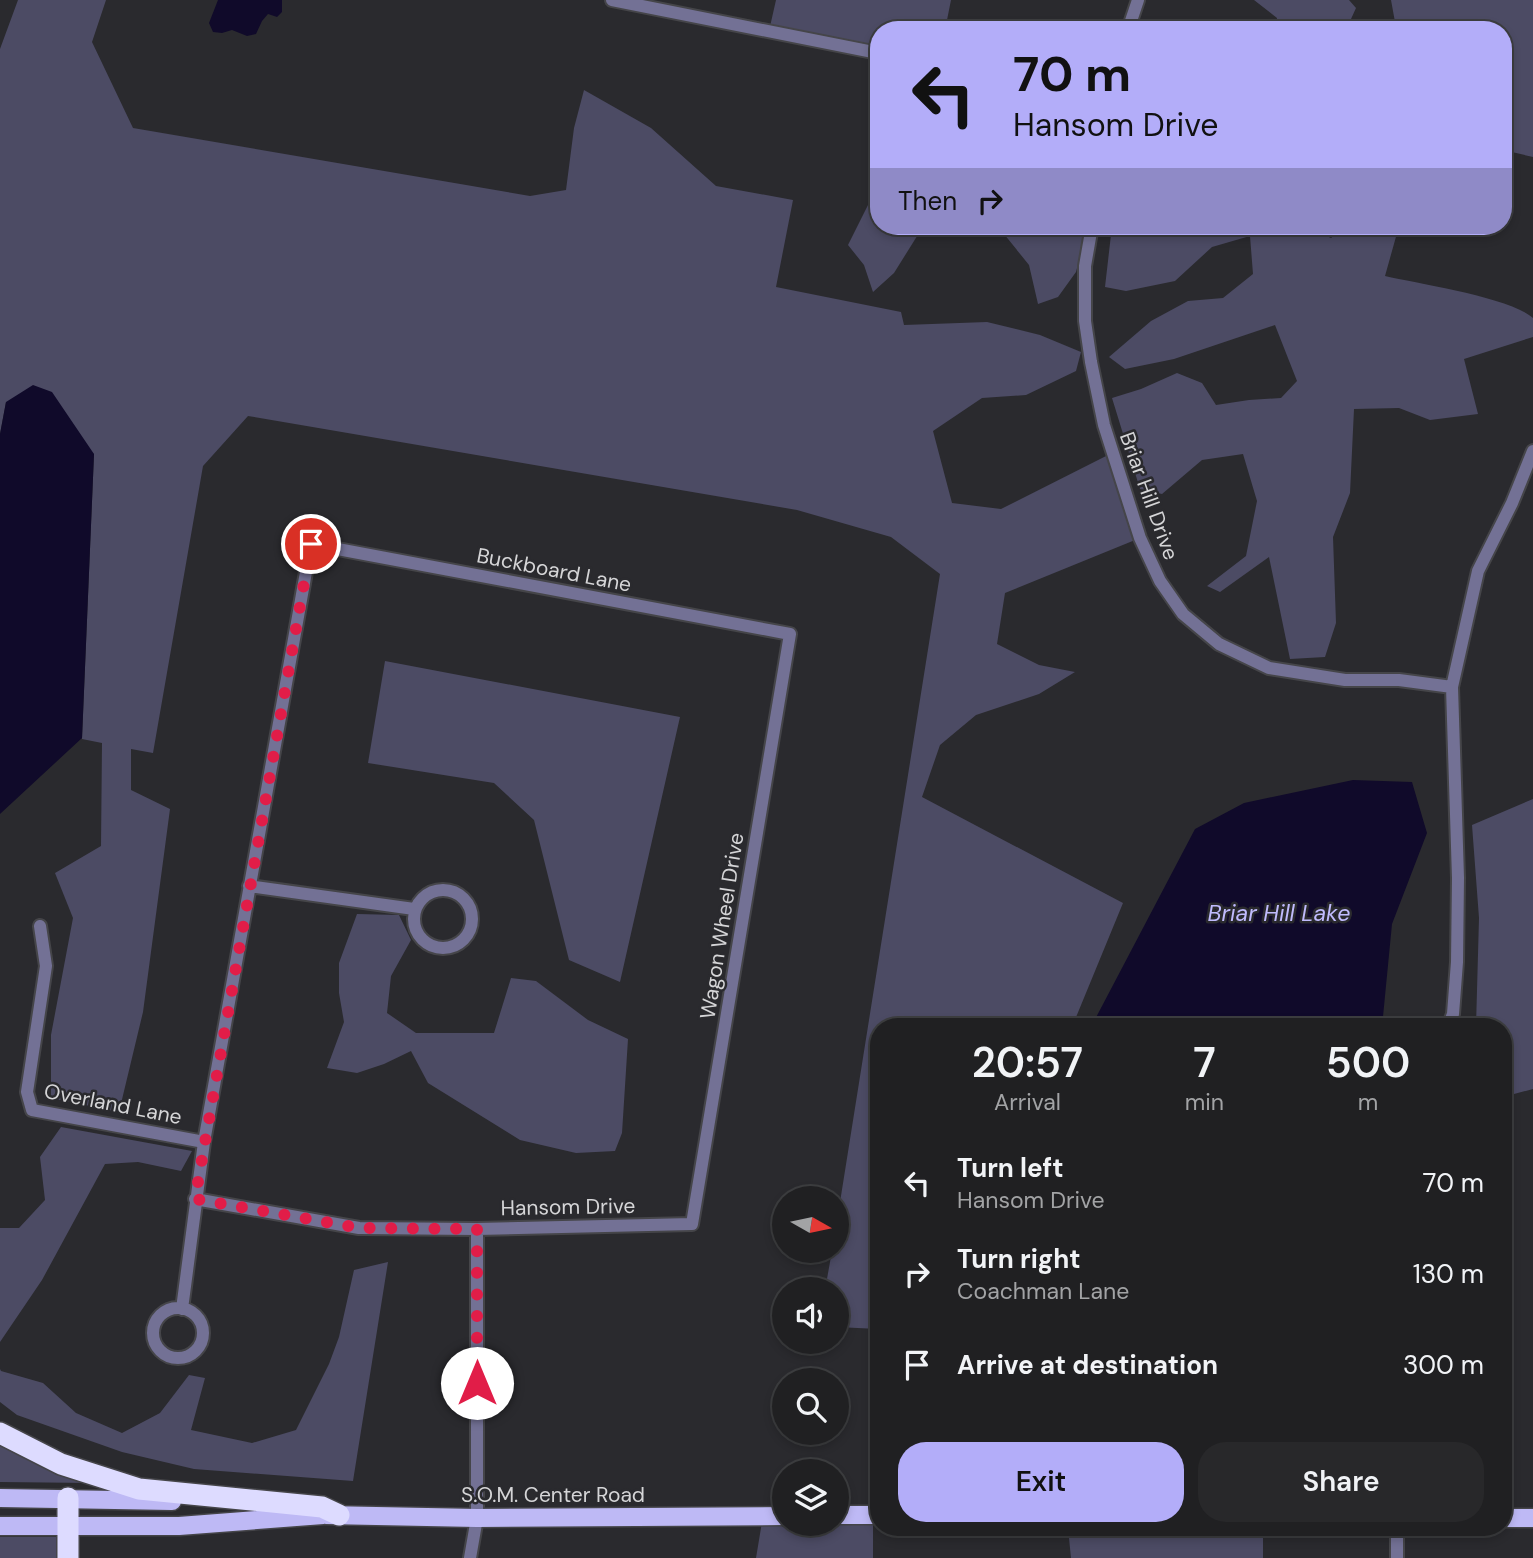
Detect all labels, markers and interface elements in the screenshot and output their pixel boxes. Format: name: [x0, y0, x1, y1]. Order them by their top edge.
text: 70 m: [1013, 42, 1131, 106]
icon: left: [898, 49, 989, 140]
text: Hansom Drive: [1013, 104, 1218, 146]
icon: right: [971, 182, 1009, 220]
text: Then: [898, 184, 957, 218]
street label: Briar Hill Drive: [1113, 428, 1185, 564]
pin: [281, 514, 341, 574]
icon: arrive: [292, 525, 330, 563]
street label: Buckboard Lane: [474, 541, 634, 599]
street label: Wagon Wheel Drive: [693, 831, 751, 1021]
water label: Briar Hill Lake: [1208, 898, 1350, 928]
text: 20:57: [972, 1035, 1083, 1090]
text: 7: [1193, 1035, 1216, 1090]
text: 500: [1326, 1035, 1410, 1090]
street label: Overland Lane: [42, 1077, 184, 1131]
text: Arrival: [994, 1087, 1061, 1117]
text: min: [1185, 1087, 1224, 1117]
text: m: [1358, 1087, 1378, 1117]
text: Turn left: [957, 1151, 1064, 1185]
icon: left: [898, 1164, 936, 1202]
text: 70 m: [1423, 1166, 1484, 1200]
text: Hansom Drive: [957, 1185, 1105, 1215]
north arrow: [772, 1186, 849, 1264]
map controls: [772, 1186, 849, 1536]
street label: Hansom Drive: [500, 1192, 636, 1222]
text: Turn right: [957, 1242, 1081, 1276]
icon: right: [898, 1255, 936, 1293]
text: 130 m: [1413, 1257, 1484, 1291]
text: Coachman Lane: [957, 1276, 1129, 1306]
button: sound: [772, 1277, 849, 1354]
position arrow: [440, 1346, 514, 1420]
icon: arrive: [898, 1346, 936, 1384]
text: Arrive at destination: [957, 1348, 1218, 1382]
text: 300 m: [1403, 1348, 1484, 1382]
button: search: [772, 1368, 849, 1445]
button: Exit: [898, 1442, 1184, 1522]
button: Share: [1198, 1442, 1484, 1522]
button: layers: [772, 1459, 849, 1536]
street label: S.O.M. Center Road: [461, 1481, 645, 1509]

